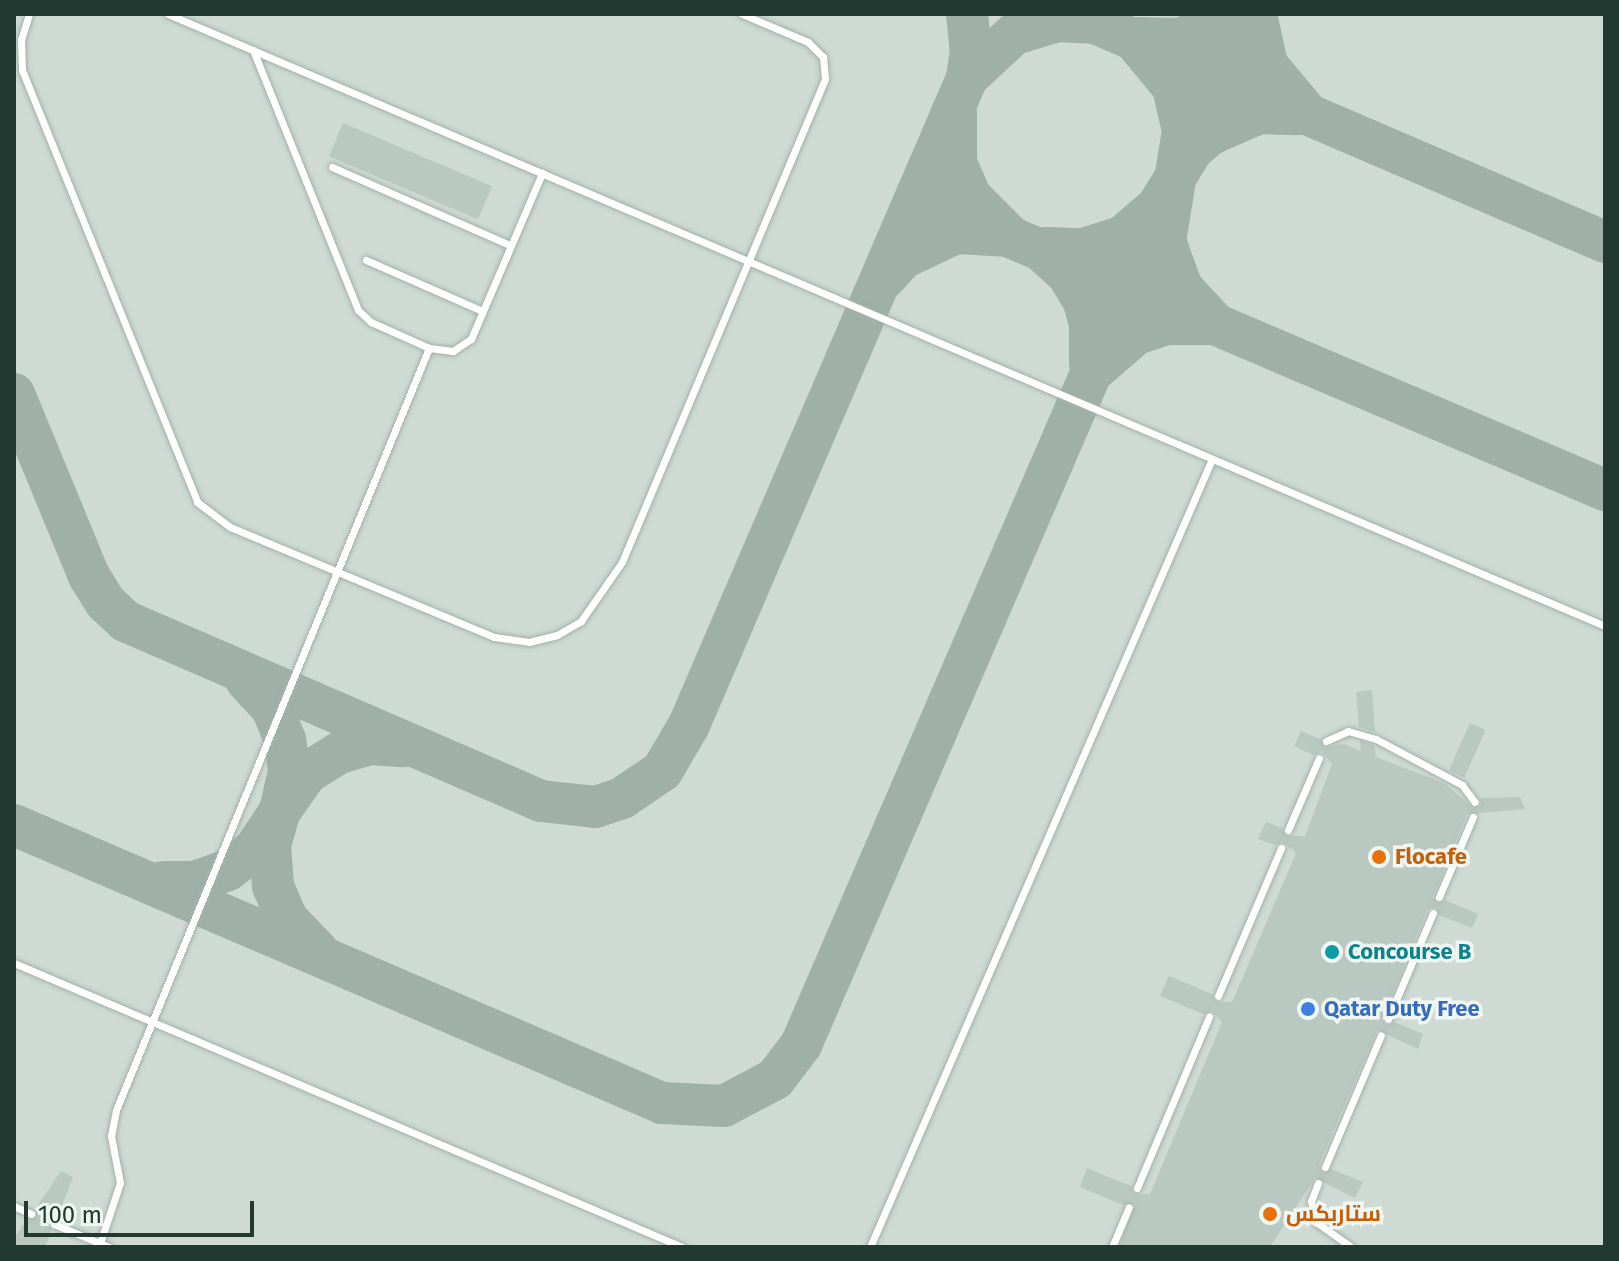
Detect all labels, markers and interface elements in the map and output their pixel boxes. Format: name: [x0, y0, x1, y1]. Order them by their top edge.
place label: Flocafe: [1395, 844, 1467, 870]
marker: Flocafe: [1370, 848, 1388, 866]
place label: Concourse B: [1348, 939, 1471, 965]
marker: Concourse B: [1323, 943, 1341, 961]
place label: Qatar Duty Free: [1324, 996, 1480, 1022]
marker: Qatar Duty Free: [1299, 1000, 1317, 1018]
scale bar: [28, 1185, 258, 1235]
text: 100 m: [38, 1201, 102, 1229]
place label: ستاربكس: [1286, 1201, 1381, 1227]
marker: ستاربكس: [1261, 1205, 1279, 1223]

